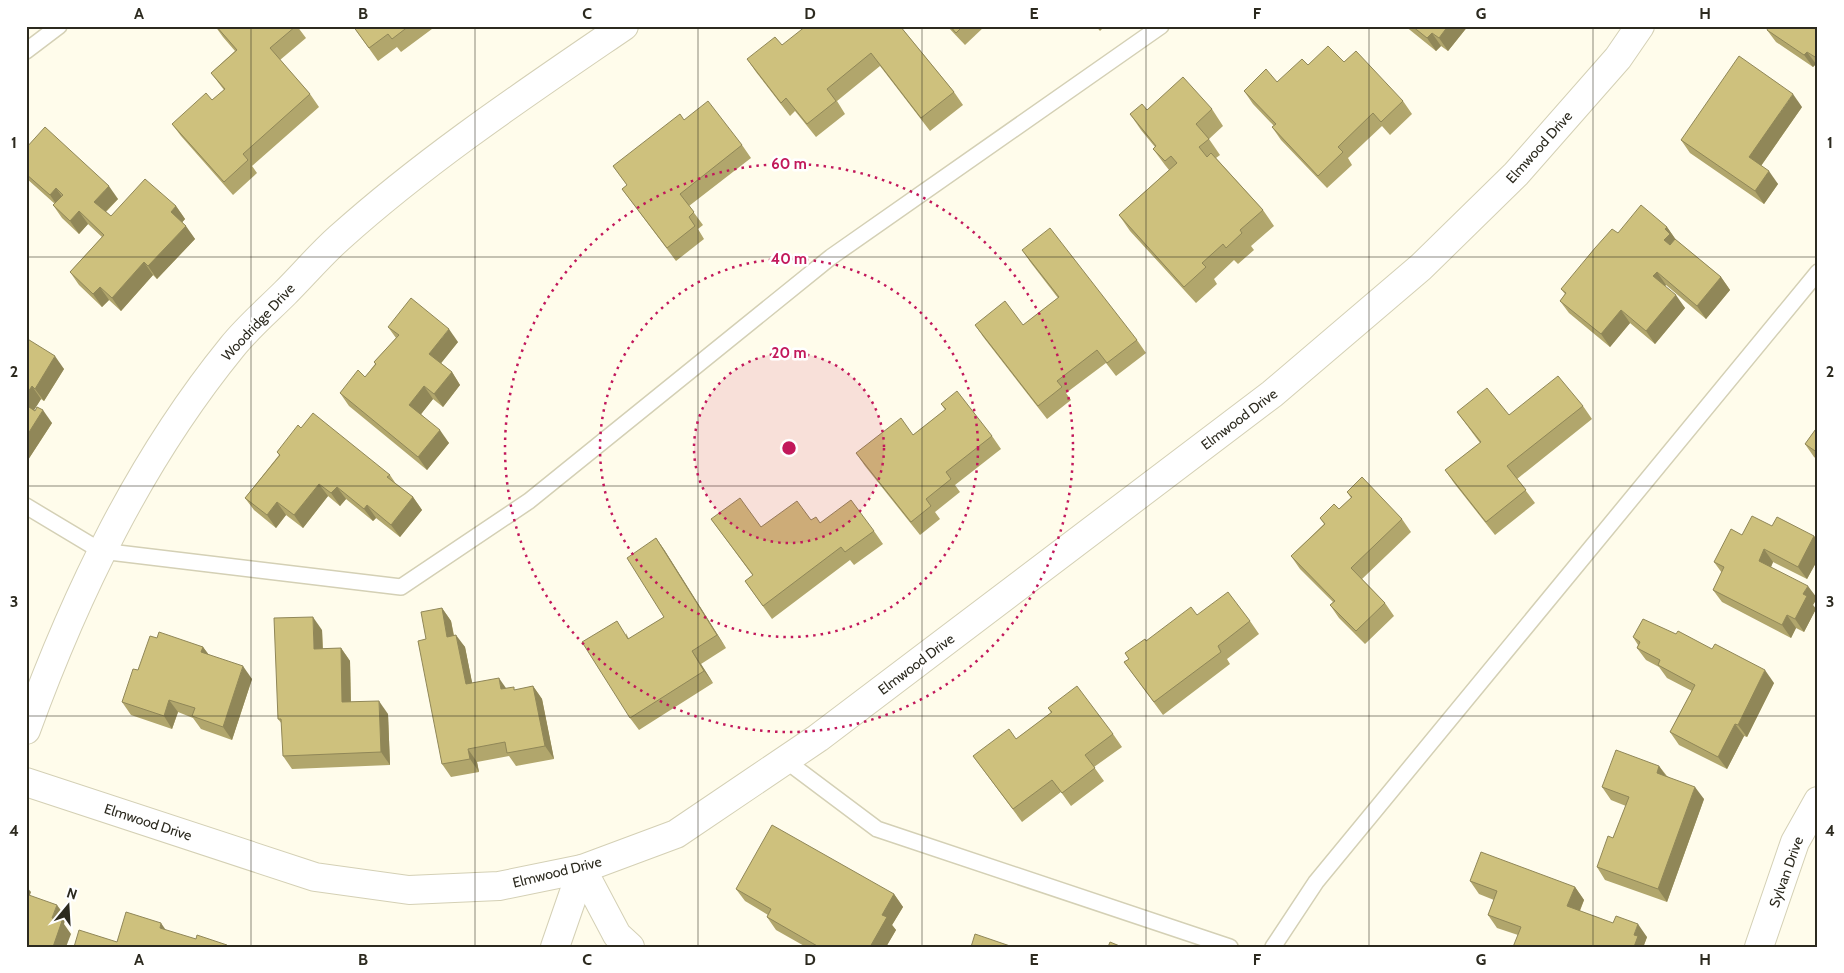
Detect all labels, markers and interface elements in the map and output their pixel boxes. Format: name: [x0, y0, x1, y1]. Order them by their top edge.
text: A: [134, 4, 144, 23]
text: B: [358, 4, 368, 23]
text: C: [582, 4, 592, 23]
text: D: [804, 4, 816, 23]
text: E: [1029, 4, 1039, 23]
text: F: [1253, 4, 1262, 23]
text: G: [1476, 4, 1486, 23]
text: H: [1699, 4, 1711, 23]
street label: Elmwood Drive: [1502, 107, 1576, 187]
text: 1: [11, 133, 17, 152]
text: 1: [1827, 133, 1833, 152]
text: 60 m: [771, 155, 807, 173]
text: 40 m: [771, 250, 807, 268]
street label: Woodridge Drive: [217, 279, 299, 365]
text: 20 m: [772, 344, 806, 362]
text: 2: [10, 362, 18, 381]
text: 2: [1826, 362, 1834, 381]
street label: Elmwood Drive: [1197, 384, 1281, 454]
centre of rings: [780, 439, 798, 457]
text: 3: [10, 592, 18, 611]
text: 3: [1826, 592, 1834, 611]
street label: Elmwood Drive: [874, 629, 958, 699]
street label: Elmwood Drive: [102, 799, 194, 845]
text: 4: [9, 821, 19, 840]
text: 4: [1825, 821, 1835, 840]
street label: Sylvan Drive: [1765, 834, 1807, 910]
street label: Elmwood Drive: [511, 852, 603, 892]
north arrow: [42, 880, 92, 930]
text: N: [65, 884, 80, 904]
text: A: [134, 950, 144, 969]
text: B: [358, 950, 368, 969]
text: C: [582, 950, 592, 969]
text: D: [804, 950, 816, 969]
text: E: [1029, 950, 1039, 969]
text: F: [1253, 950, 1262, 969]
text: G: [1476, 950, 1486, 969]
text: H: [1699, 950, 1711, 969]

